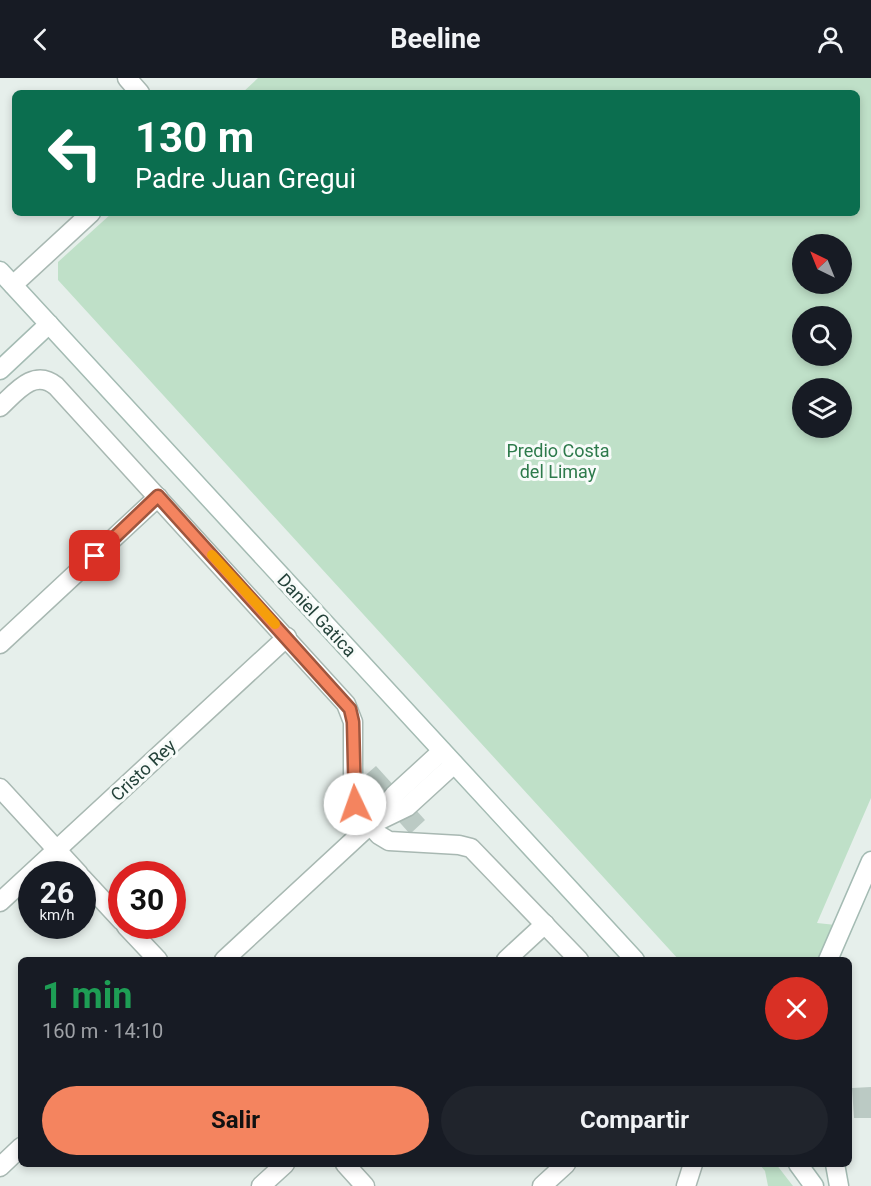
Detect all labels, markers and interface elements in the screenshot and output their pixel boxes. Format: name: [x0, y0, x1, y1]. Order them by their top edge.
icon: back: [24, 23, 57, 56]
text: Beeline: [390, 23, 481, 55]
icon: person: [814, 23, 847, 56]
text: 130 m: [135, 113, 254, 162]
icon: left: [36, 114, 114, 192]
text: Padre Juan Gregui: [135, 163, 356, 195]
north arrow: [792, 234, 852, 294]
map controls: [792, 234, 852, 438]
button: search: [792, 306, 852, 366]
button: layers: [792, 378, 852, 438]
park label: Predio Costa del Limay: [506, 440, 610, 482]
pin: [69, 530, 120, 581]
icon: arrive: [78, 539, 111, 572]
street label: Daniel Gatica: [273, 569, 361, 661]
street label: Cristo Rey: [106, 734, 180, 805]
position arrow: [323, 772, 387, 836]
speed limit sign: 30: [108, 861, 186, 939]
text: 26: [40, 875, 74, 910]
text: km/h: [39, 906, 75, 924]
text: 1 min: [42, 975, 133, 1017]
button: close: [765, 977, 828, 1040]
text: 160 m · 14:10: [42, 1019, 163, 1043]
button: Salir: [42, 1086, 429, 1155]
button: Compartir: [441, 1086, 828, 1155]

